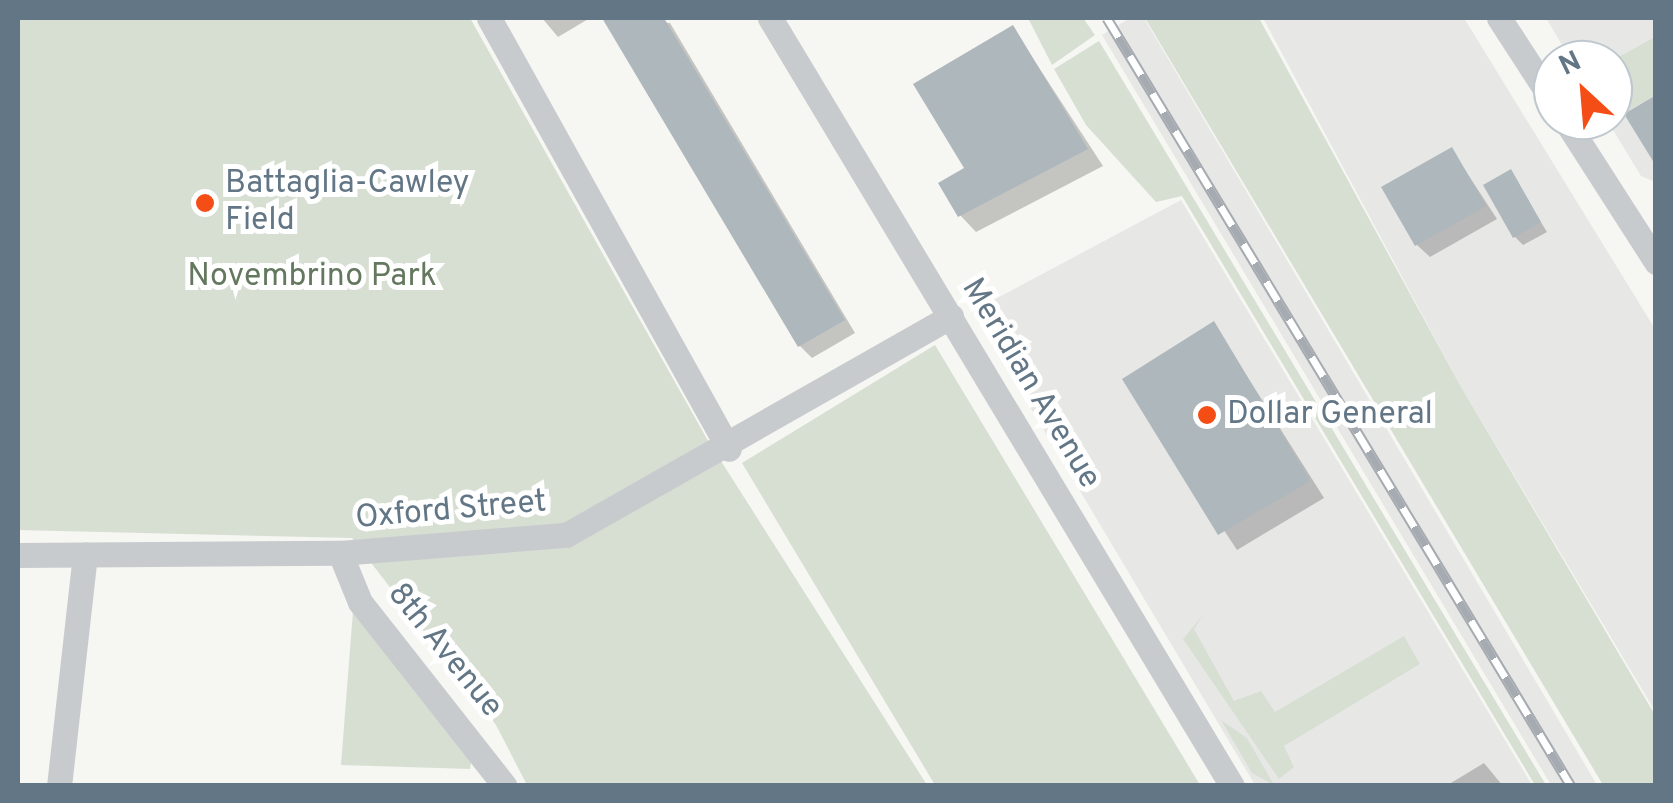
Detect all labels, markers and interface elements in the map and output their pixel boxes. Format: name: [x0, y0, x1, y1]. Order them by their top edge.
north arrow: [1533, 40, 1633, 140]
text: N: [1554, 44, 1588, 85]
place label: Battaglia-Cawley Field: [225, 166, 469, 241]
marker: Battaglia-Cawley Field: [194, 192, 216, 214]
park label: Novembrino Park: [187, 258, 437, 296]
street label: Meridian Avenue: [952, 271, 1108, 497]
place label: Dollar General: [1227, 396, 1433, 434]
marker: Dollar General: [1196, 404, 1218, 426]
street label: Oxford Street: [354, 484, 548, 538]
street label: 8th Avenue: [378, 576, 510, 726]

